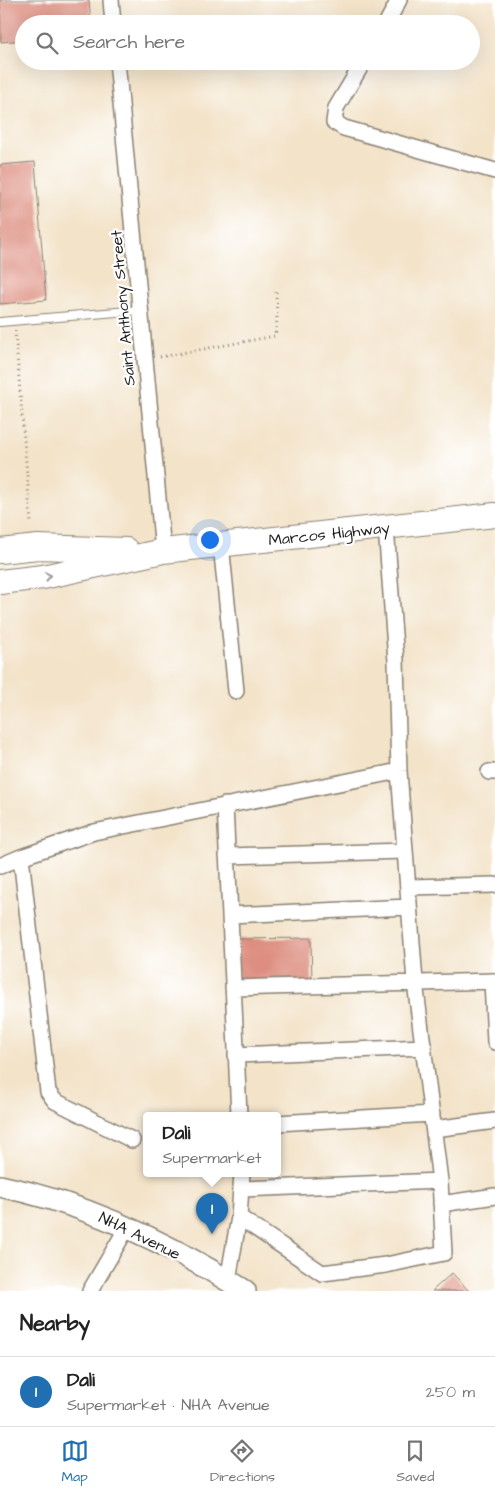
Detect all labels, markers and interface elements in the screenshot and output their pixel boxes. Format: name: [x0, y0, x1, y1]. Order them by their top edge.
search box: [15, 15, 480, 70]
icon: search: [33, 29, 61, 57]
text: Search here: [73, 29, 185, 56]
street label: Saint Anthony Street: [105, 229, 142, 387]
street label: Marcos Highway: [267, 517, 391, 552]
your location: [197, 527, 223, 553]
one-way arrow: [44, 571, 53, 581]
popup: [143, 1112, 281, 1177]
text: Dali: [162, 1120, 190, 1147]
text: Supermarket: [162, 1147, 262, 1169]
pin: 1: [196, 1193, 228, 1234]
street label: NHA Avenue: [95, 1207, 184, 1265]
text: Nearby: [20, 1309, 90, 1338]
text: Dali: [67, 1367, 95, 1394]
text: 1: [35, 1381, 37, 1403]
text: 250 m: [426, 1381, 475, 1403]
text: Supermarket · NHA Avenue: [67, 1394, 270, 1416]
tab: Map: [61, 1437, 89, 1487]
tab: Directions: [210, 1437, 275, 1487]
tab: Saved: [396, 1437, 434, 1487]

